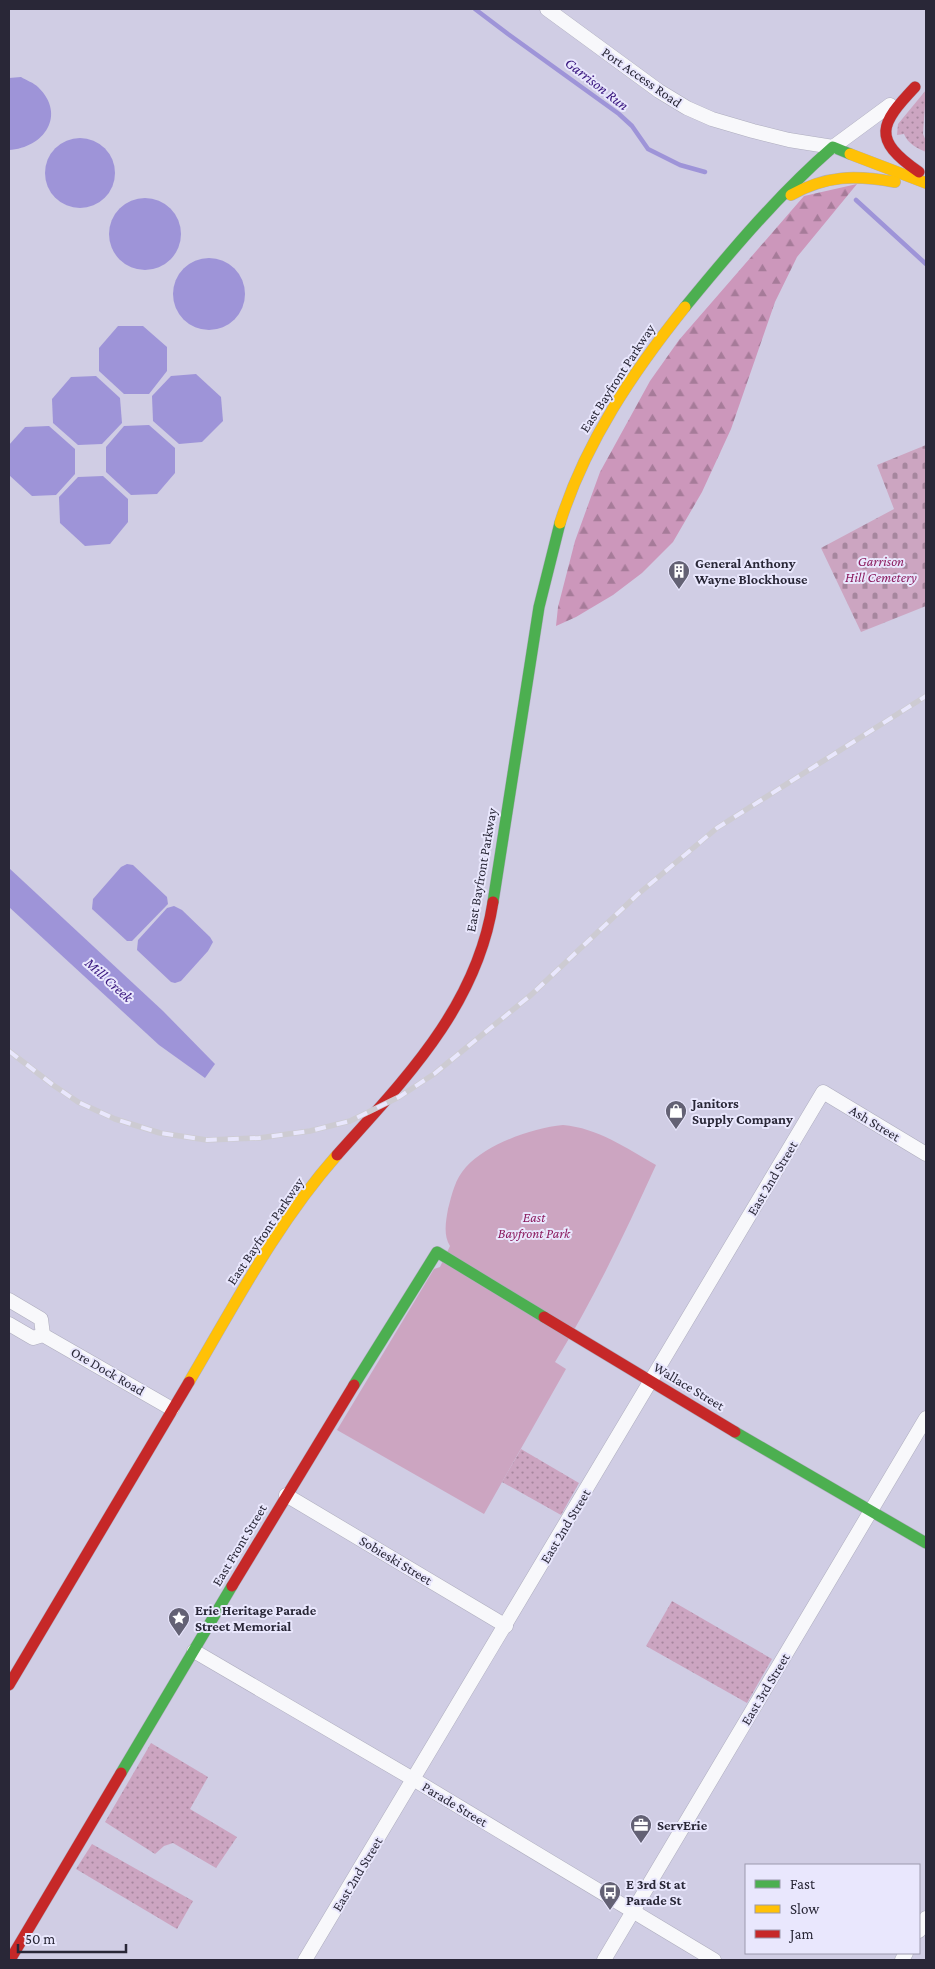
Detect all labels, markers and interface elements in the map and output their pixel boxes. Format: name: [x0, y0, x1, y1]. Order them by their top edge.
street label: Port Access Road: [599, 44, 685, 111]
water label: Garrison Run: [562, 54, 632, 114]
street label: East Bayfront Parkway: [576, 320, 658, 435]
park label: Garrison Hill Cemetery: [845, 553, 917, 585]
place label: General Anthony Wayne Blockhouse: [694, 555, 808, 587]
building icon: General Anthony Wayne Blockhouse: [667, 559, 691, 590]
street label: East Bayfront Parkway: [462, 806, 500, 933]
water label: Mill Creek: [81, 954, 137, 1006]
place label: Janitors Supply Company: [690, 1095, 793, 1127]
shop icon: Janitors Supply Company: [664, 1099, 688, 1130]
street label: Ash Street: [847, 1102, 904, 1145]
street label: East 2nd Street: [744, 1138, 801, 1218]
street label: East Bayfront Parkway: [223, 1174, 307, 1288]
park label: East Bayfront Park: [498, 1209, 571, 1241]
street label: Ore Dock Road: [68, 1343, 148, 1399]
street label: Wallace Street: [651, 1359, 728, 1414]
street label: East 2nd Street: [537, 1486, 594, 1566]
street label: East Front Street: [208, 1501, 270, 1589]
street label: Sobieski Street: [357, 1532, 435, 1588]
place label: Erie Heritage Parade Street Memorial: [195, 1602, 317, 1634]
place icon: Erie Heritage Parade Street Memorial: [167, 1606, 191, 1637]
street label: East 3rd Street: [737, 1650, 793, 1728]
street label: Parade Street: [419, 1778, 491, 1830]
office icon: ServErie: [629, 1813, 653, 1844]
place label: ServErie: [657, 1817, 708, 1833]
street label: East 2nd Street: [329, 1834, 386, 1914]
legend: [745, 1864, 920, 1954]
place label: E 3rd St at Parade St: [626, 1876, 687, 1908]
text: Fast: [790, 1876, 816, 1892]
bus stop icon: E 3rd St at Parade St: [598, 1880, 622, 1911]
text: Slow: [790, 1901, 820, 1917]
scale bar: [18, 1922, 125, 1954]
text: Jam: [788, 1926, 813, 1943]
text: 50 m: [25, 1931, 55, 1947]

